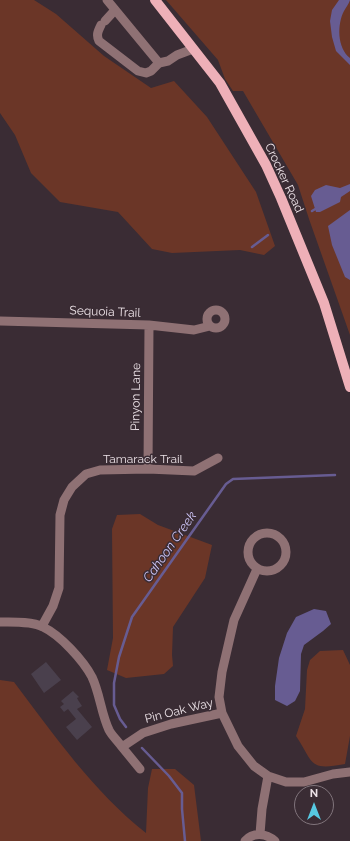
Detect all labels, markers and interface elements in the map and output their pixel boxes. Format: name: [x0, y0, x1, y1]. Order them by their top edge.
street label: Crocker Road: [262, 141, 306, 215]
street label: Sequoia Trail: [69, 304, 141, 320]
street label: Pinyon Lane: [128, 363, 144, 431]
street label: Tamarack Trail: [103, 452, 183, 466]
water label: Cahoon Creek: [140, 509, 200, 585]
street label: Pin Oak Way: [143, 696, 215, 726]
north arrow: [294, 785, 334, 825]
text: N: [310, 787, 318, 800]

